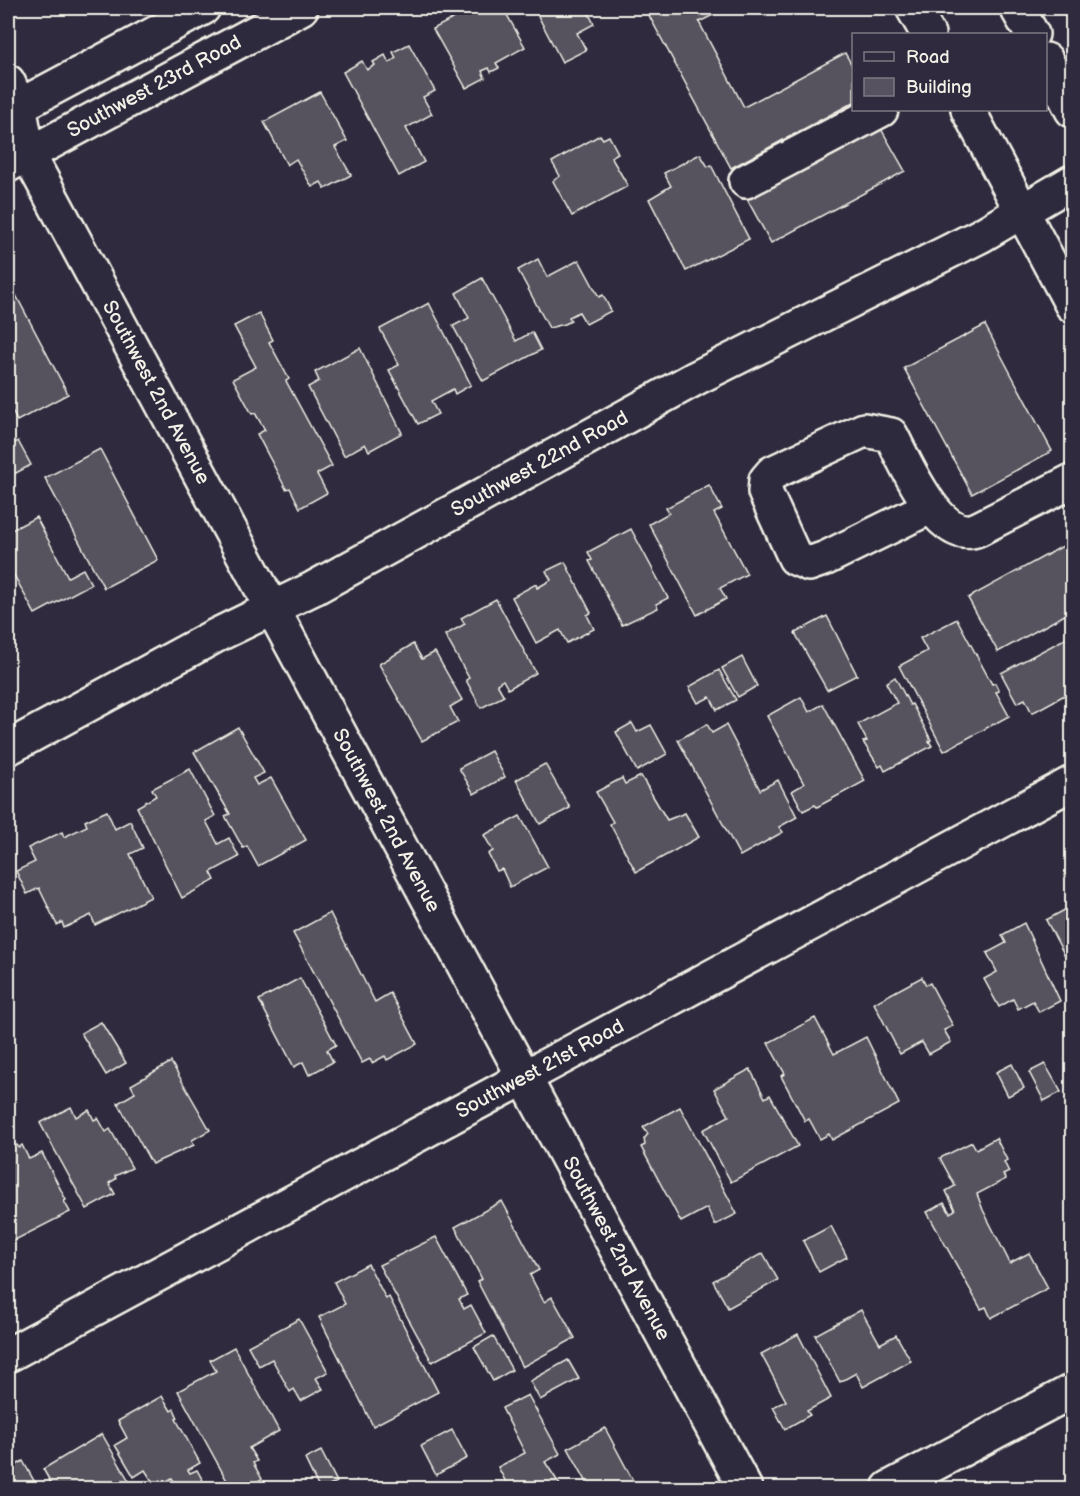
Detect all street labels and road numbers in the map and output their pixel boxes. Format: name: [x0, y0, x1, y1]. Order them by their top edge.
street label: Southwest 23rd Road: [63, 30, 245, 143]
street label: Southwest 2nd Avenue: [97, 296, 215, 489]
street label: Southwest 22nd Road: [447, 406, 632, 522]
street label: Southwest 2nd Avenue: [327, 724, 445, 917]
street label: Southwest 21st Road: [452, 1014, 628, 1124]
street label: Southwest 2nd Avenue: [557, 1153, 676, 1345]

